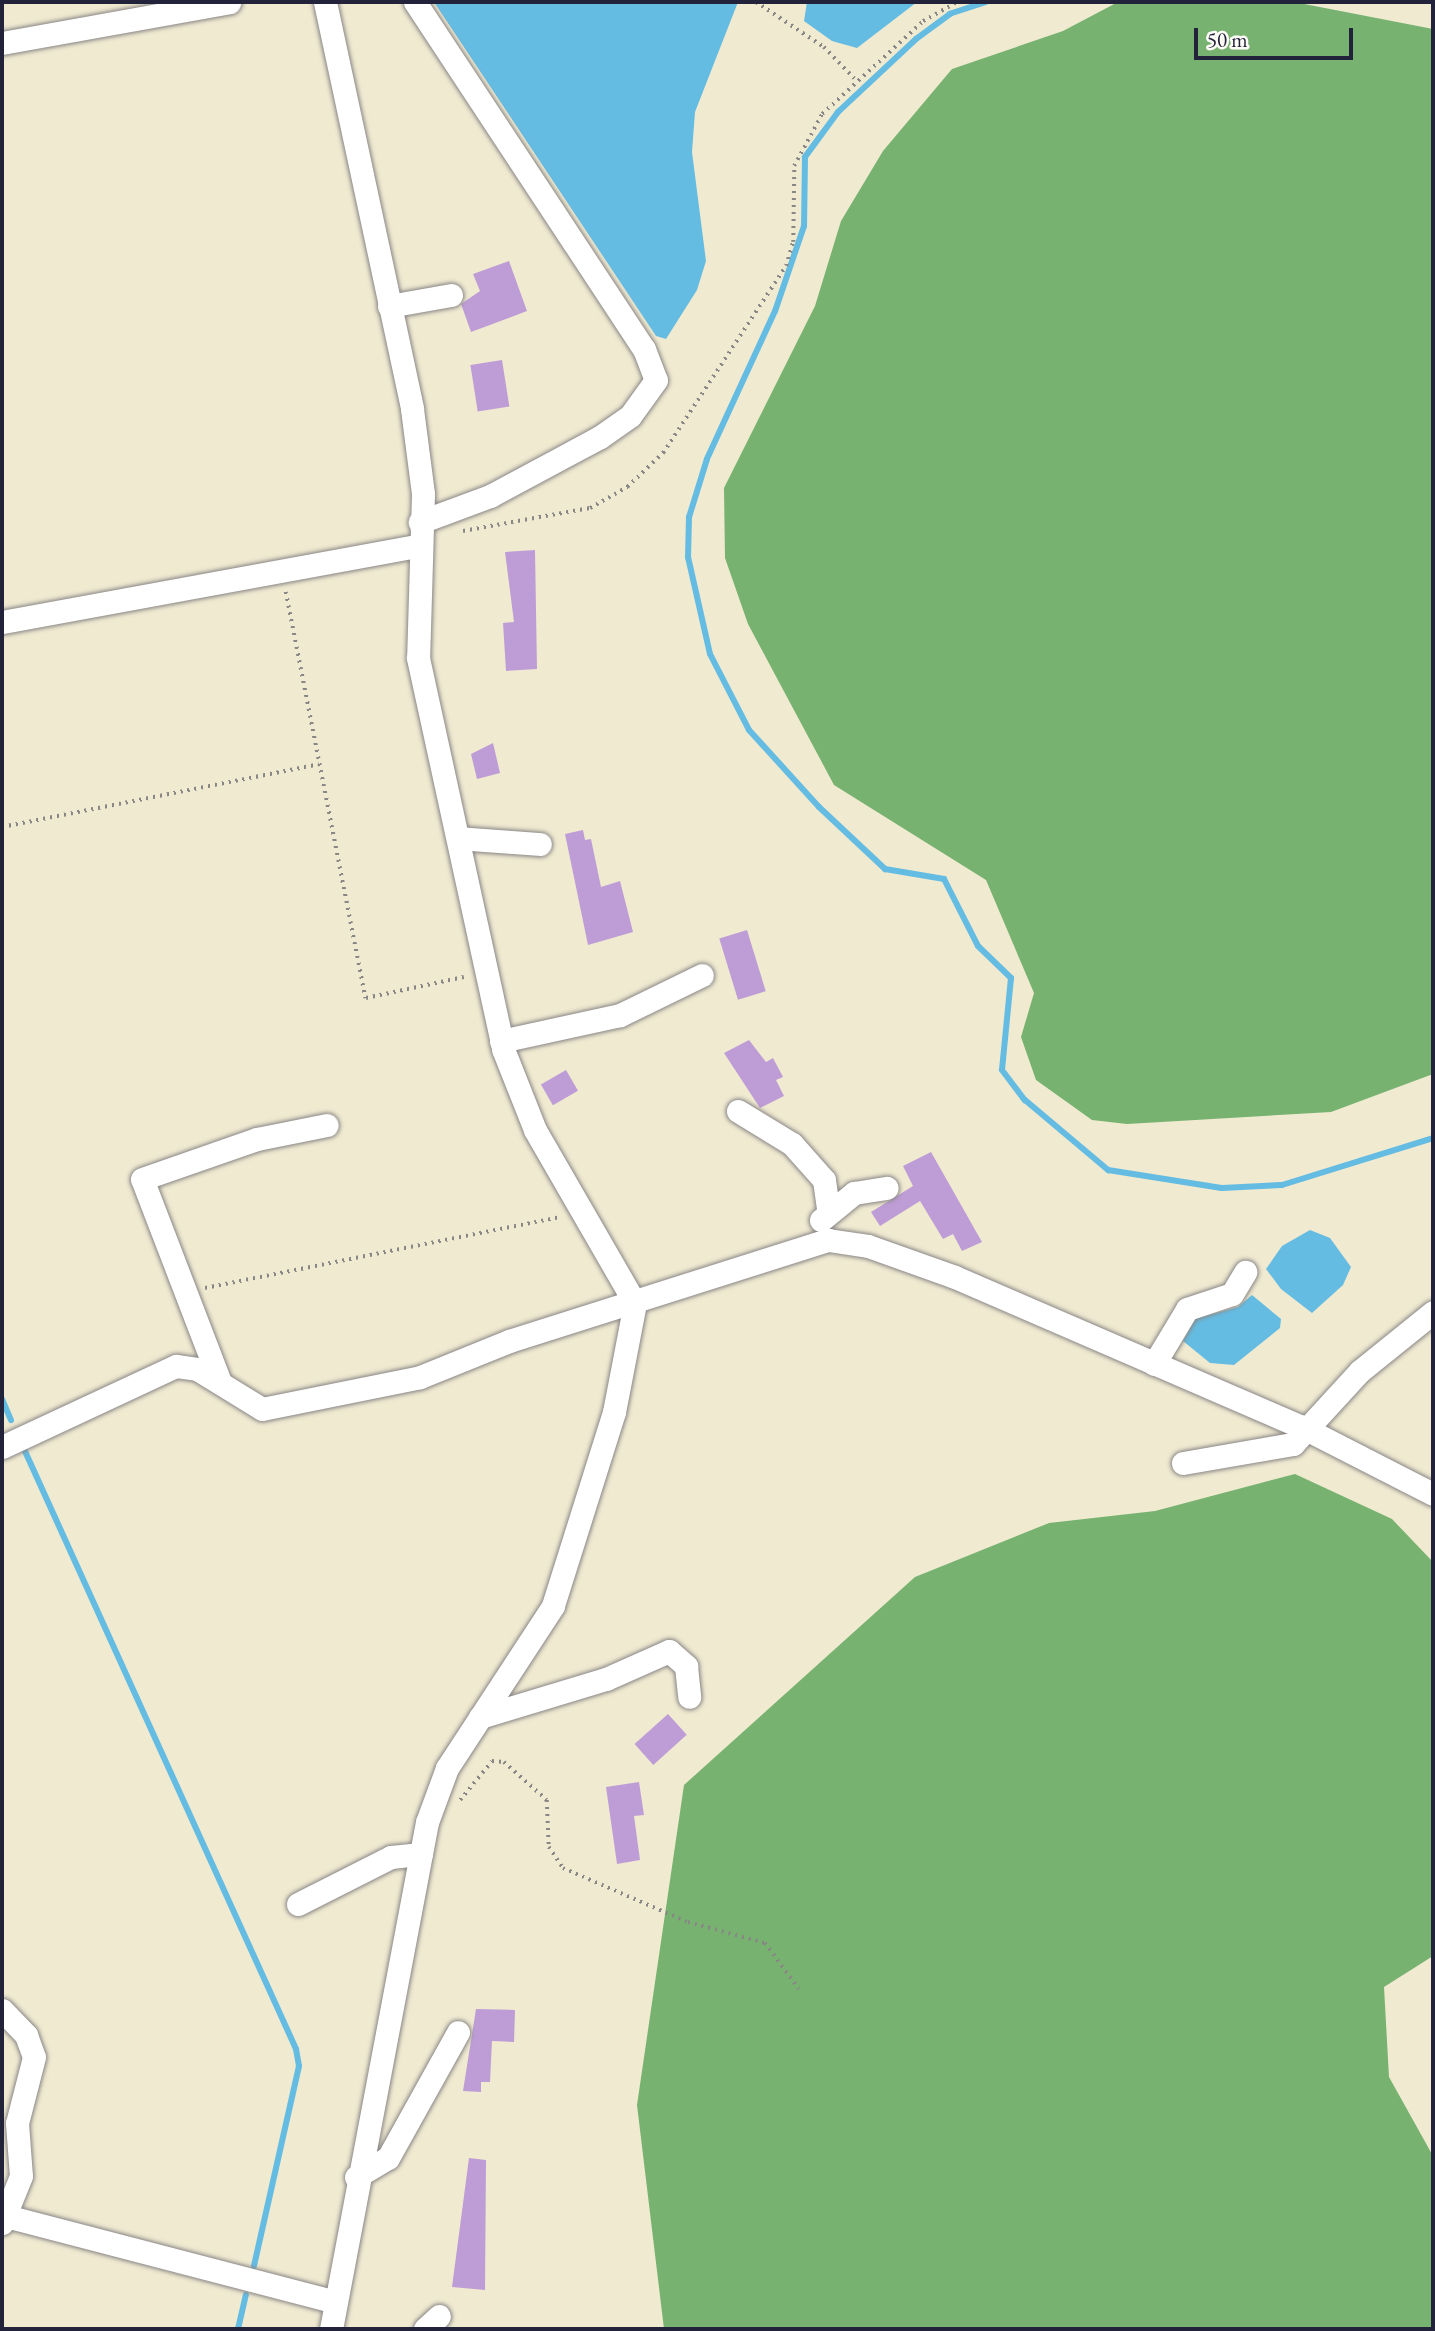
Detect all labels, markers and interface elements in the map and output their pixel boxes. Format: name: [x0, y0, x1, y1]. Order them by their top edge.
scale bar: [1197, 14, 1356, 58]
text: 50 m: [1207, 26, 1248, 53]

